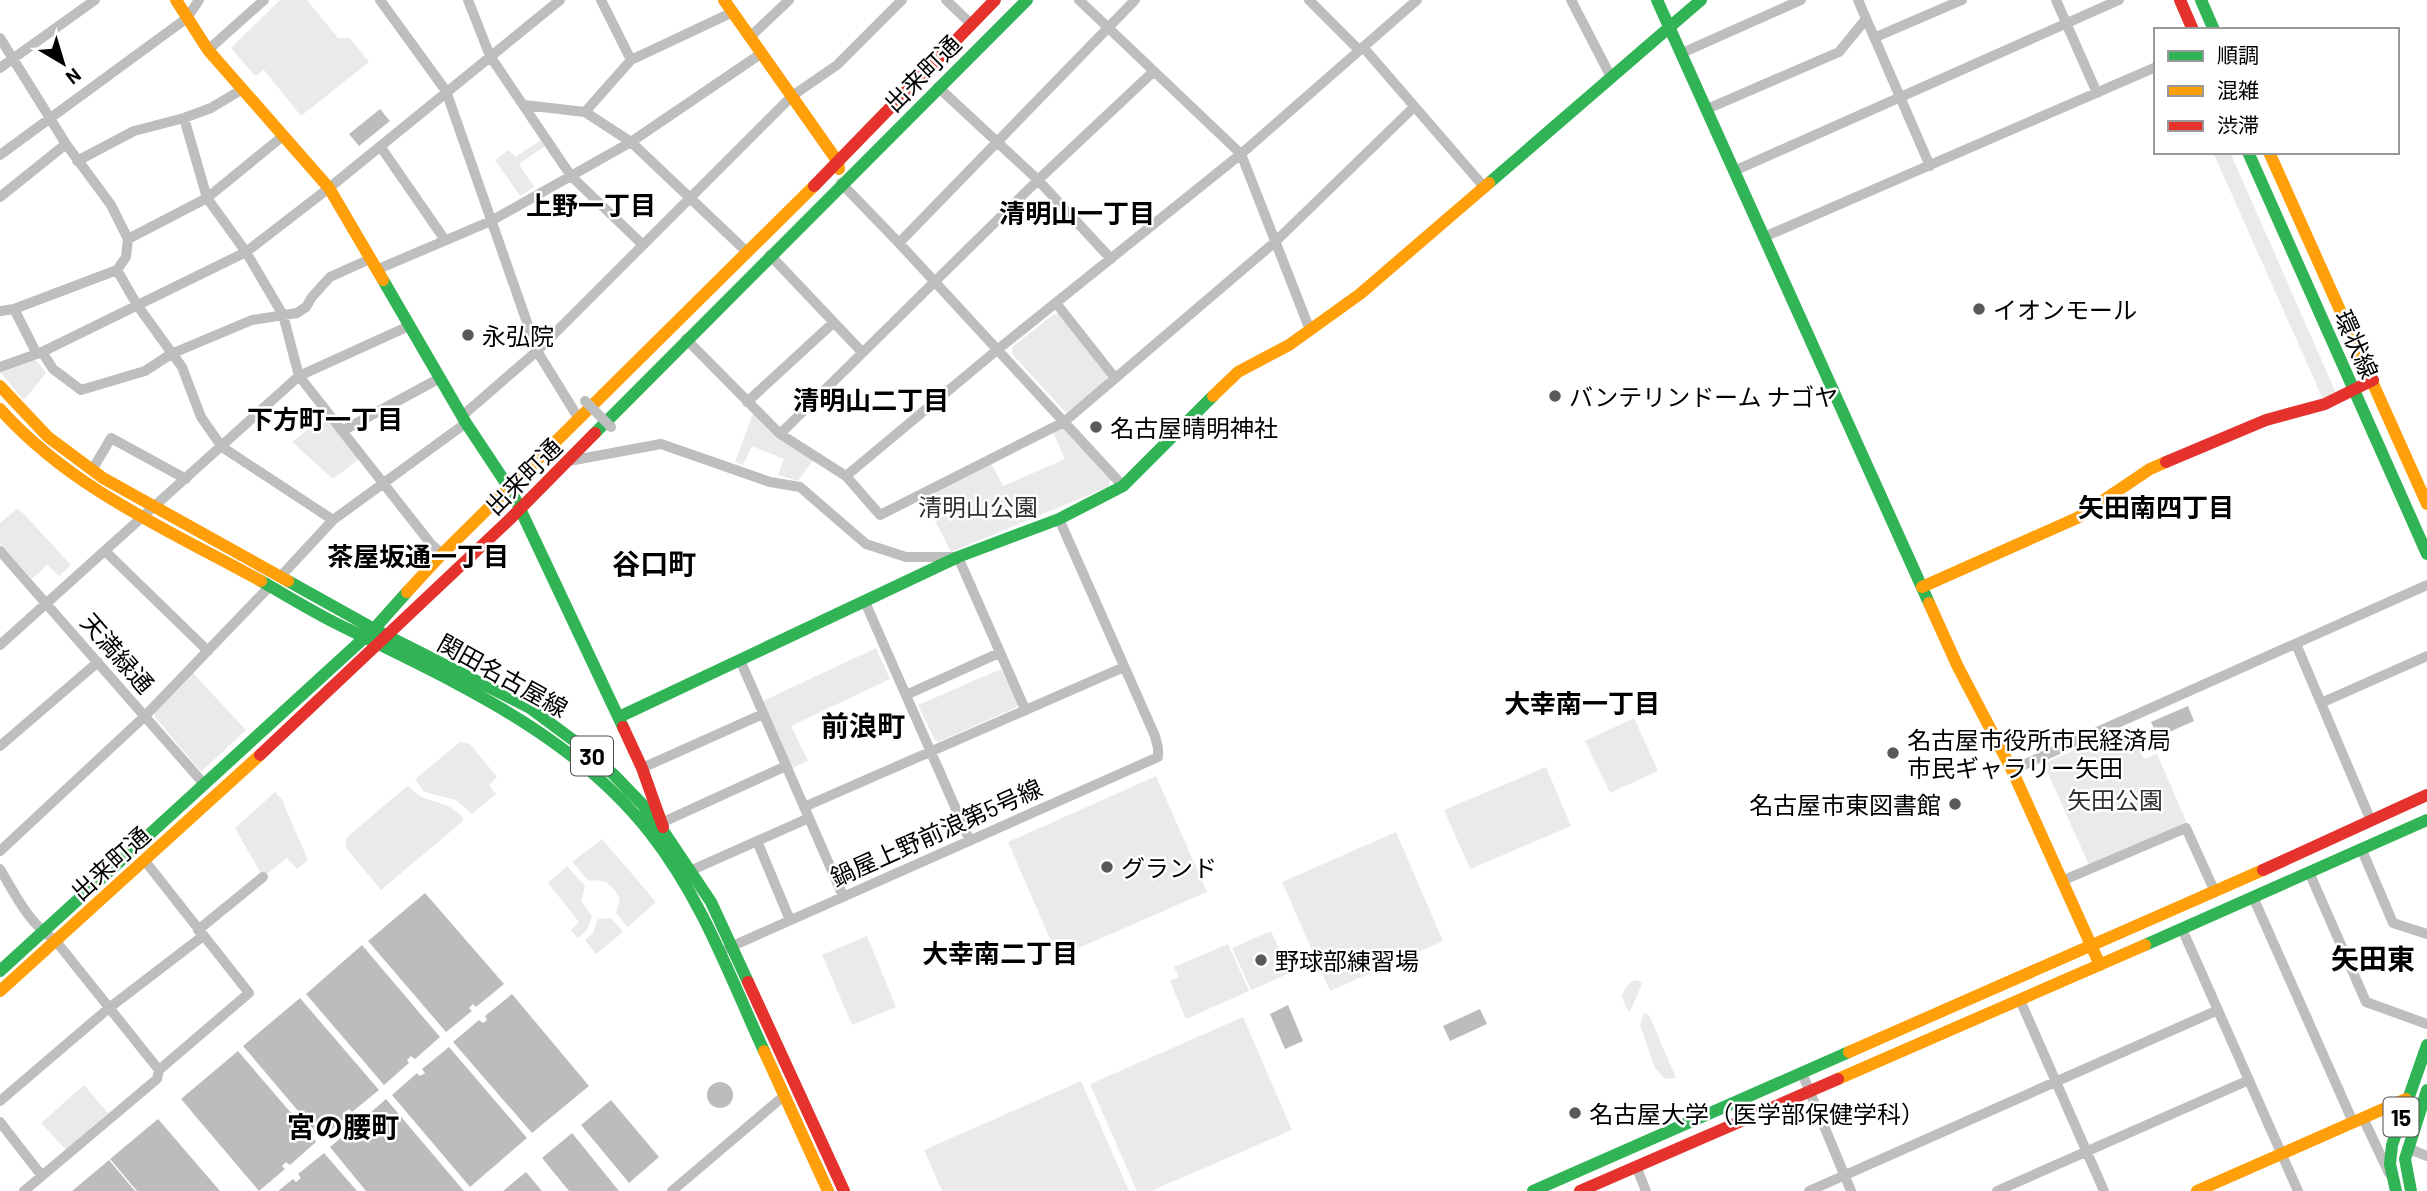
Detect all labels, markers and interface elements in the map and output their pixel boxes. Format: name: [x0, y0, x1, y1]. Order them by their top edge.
north arrow: [28, 28, 98, 98]
legend: [2154, 28, 2399, 154]
street label: 出来町通: [878, 29, 966, 117]
text: 順調: [2217, 42, 2259, 67]
text: N: [62, 64, 86, 90]
text: 混雑: [2217, 77, 2259, 102]
text: 渋滞: [2217, 112, 2259, 137]
district label: 上野一丁目: [526, 189, 656, 220]
district label: 清明山一丁目: [999, 197, 1155, 228]
place label: イオンモール: [1993, 295, 2137, 324]
marker: イオンモール: [1971, 301, 1987, 317]
street label: 環状線: [2329, 305, 2385, 383]
place label: 永弘院: [482, 321, 554, 350]
marker: 永弘院: [460, 327, 476, 343]
place label: バンテリンドーム ナゴヤ: [1569, 382, 1838, 411]
district label: 清明山二丁目: [793, 384, 949, 415]
marker: バンテリンドーム ナゴヤ: [1547, 388, 1563, 404]
district label: 下方町一丁目: [247, 403, 403, 434]
place label: 名古屋晴明神社: [1110, 413, 1278, 442]
marker: 名古屋晴明神社: [1088, 419, 1104, 435]
street label: 出来町通: [479, 432, 567, 520]
district label: 矢田南四丁目: [2078, 491, 2234, 522]
park label: 清明山公園: [918, 492, 1038, 521]
district label: 茶屋坂通一丁目: [327, 540, 509, 571]
district label: 谷口町: [612, 546, 696, 580]
street label: 天満緑通: [76, 607, 160, 699]
street label: 関田名古屋線: [433, 627, 573, 723]
district label: 大幸南一丁目: [1504, 687, 1660, 718]
district label: 前浪町: [821, 708, 905, 742]
place label: 名古屋市役所市民経済局 市民ギャラリー矢田: [1907, 725, 2171, 782]
road number: 30: [571, 736, 613, 776]
marker: 名古屋市役所市民経済局 市民ギャラリー矢田: [1885, 745, 1901, 761]
street label: 鍋屋上野前浪第5号線: [826, 772, 1046, 892]
park label: 矢田公園: [2067, 785, 2163, 814]
place label: 名古屋市東図書館: [1749, 790, 1941, 819]
marker: 名古屋市東図書館: [1947, 796, 1963, 812]
street label: 出来町通: [65, 820, 155, 906]
place label: グランド: [1121, 853, 1217, 882]
marker: グランド: [1099, 859, 1115, 875]
district label: 大幸南二丁目: [922, 937, 1078, 968]
district label: 矢田東: [2331, 941, 2415, 975]
place label: 野球部練習場: [1275, 946, 1419, 975]
marker: 野球部練習場: [1253, 952, 1269, 968]
road number: 15: [2384, 1098, 2418, 1136]
place label: 名古屋大学（医学部保健学科）: [1589, 1099, 1925, 1128]
marker: 名古屋大学（医学部保健学科）: [1567, 1105, 1583, 1121]
district label: 宮の腰町: [287, 1109, 399, 1143]

